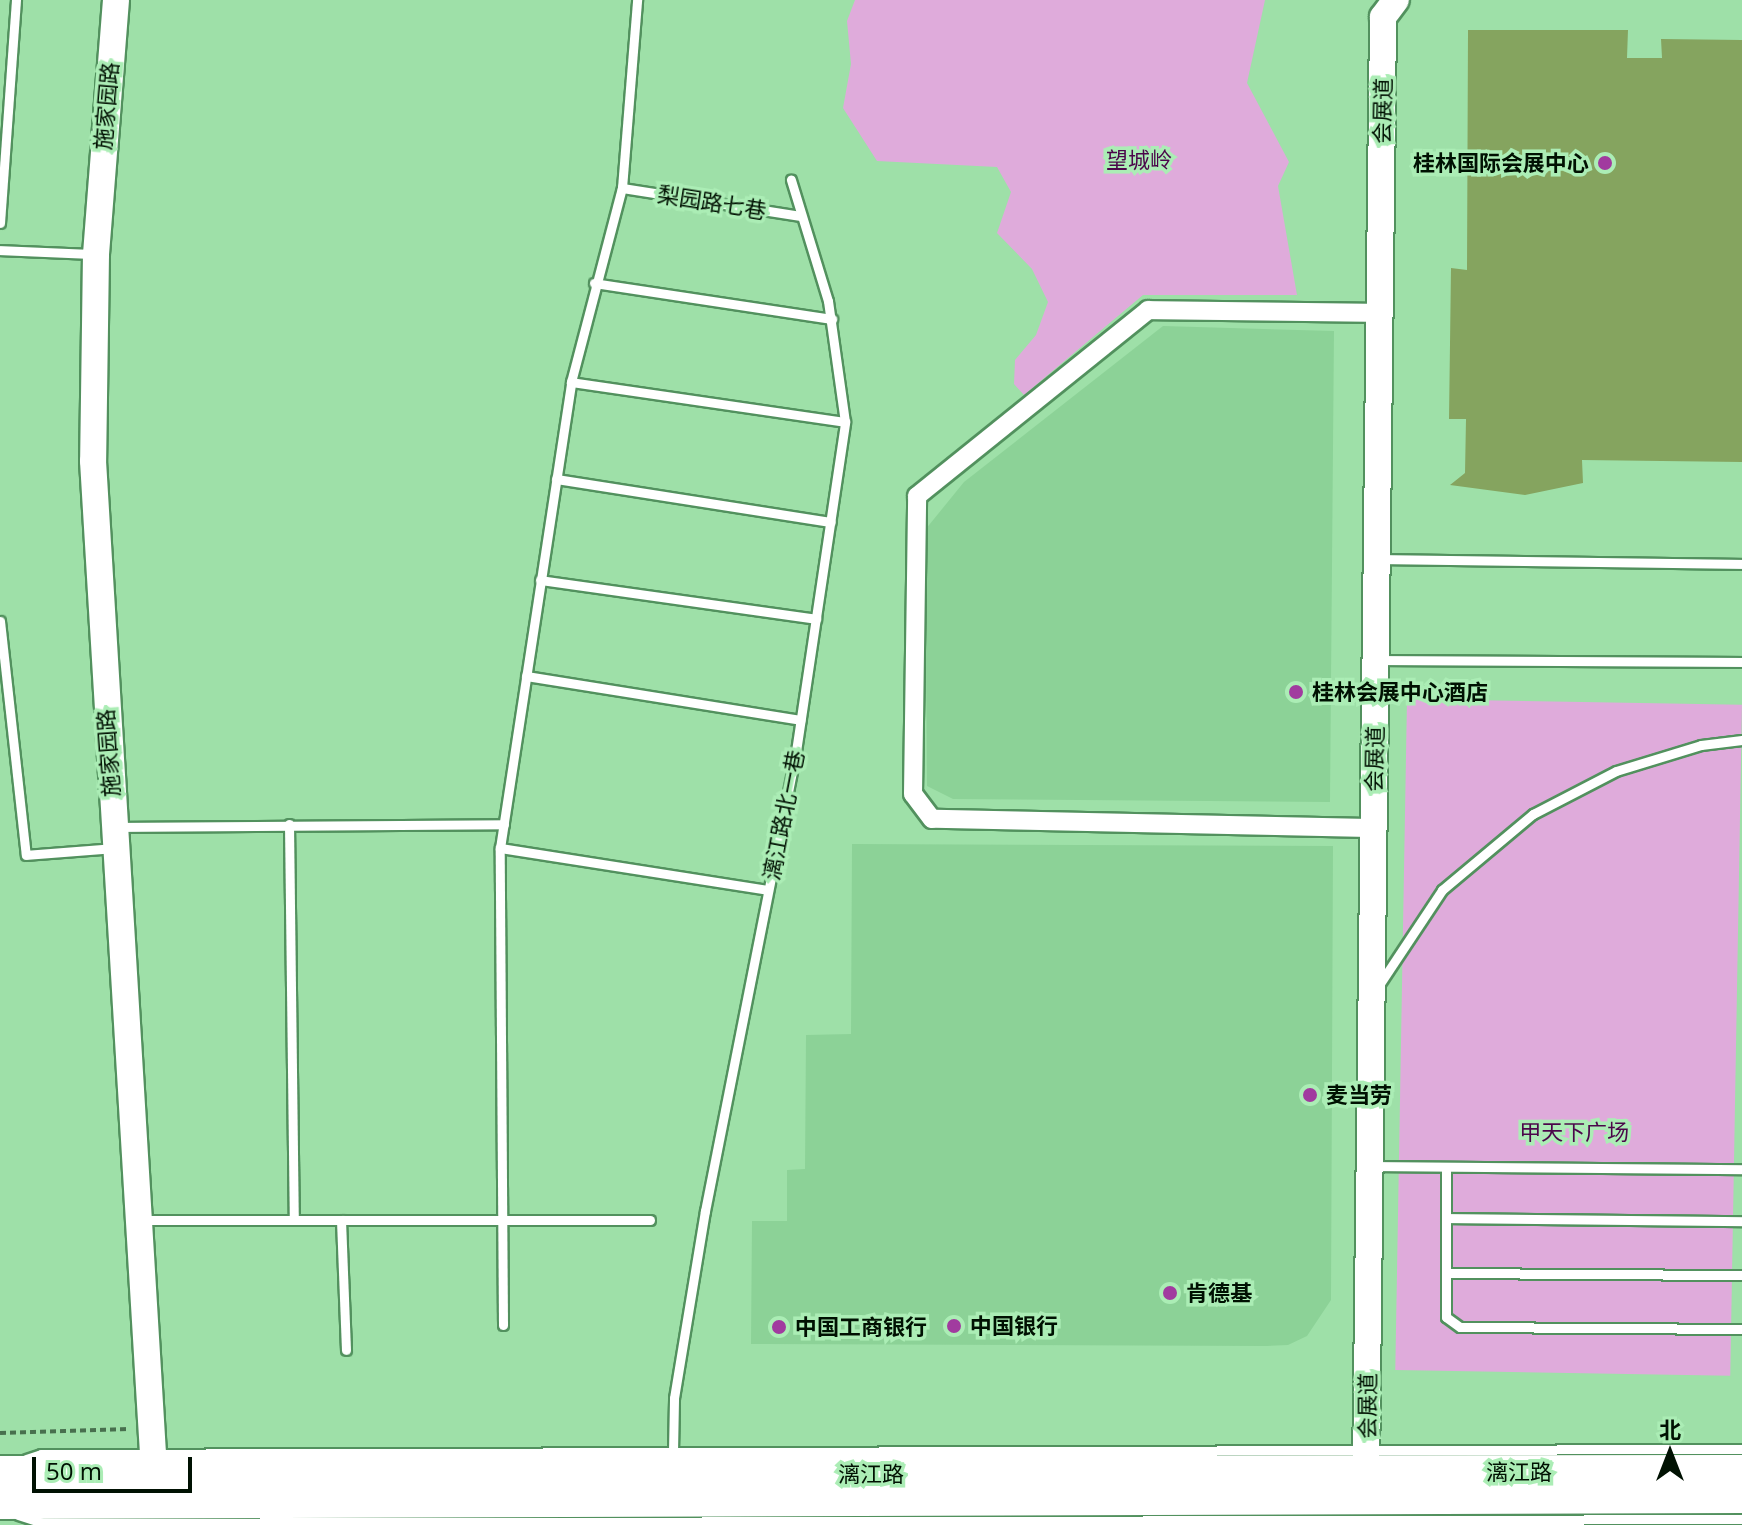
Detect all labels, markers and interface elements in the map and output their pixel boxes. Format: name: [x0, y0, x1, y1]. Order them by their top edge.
street label: 施家园路: [89, 61, 123, 151]
street label: 会展道: [1368, 78, 1396, 144]
park label: 望城岭: [1106, 147, 1172, 173]
place label: 桂林国际会展中心: [1413, 150, 1589, 176]
marker: 桂林国际会展中心: [1596, 154, 1614, 172]
street label: 梨园路七巷: [656, 180, 768, 224]
place label: 桂林会展中心酒店: [1312, 679, 1488, 705]
marker: 桂林会展中心酒店: [1287, 683, 1305, 701]
street label: 施家园路: [92, 708, 124, 798]
street label: 会展道: [1360, 726, 1388, 792]
street label: 漓江路北一巷: [757, 748, 809, 882]
place label: 麦当劳: [1326, 1082, 1392, 1108]
marker: 麦当劳: [1301, 1086, 1319, 1104]
park label: 甲天下广场: [1519, 1119, 1629, 1145]
place label: 肯德基: [1186, 1280, 1252, 1306]
marker: 肯德基: [1161, 1284, 1179, 1302]
place label: 中国银行: [970, 1313, 1058, 1339]
place label: 中国工商银行: [795, 1314, 927, 1340]
marker: 中国银行: [945, 1317, 963, 1335]
marker: 中国工商银行: [770, 1318, 788, 1336]
street label: 会展道: [1354, 1373, 1380, 1439]
north arrow: [1630, 1413, 1710, 1493]
text: 北: [1659, 1414, 1681, 1444]
scale bar: [36, 1441, 196, 1491]
text: 50 m: [46, 1454, 102, 1487]
street label: 漓江路: [1486, 1459, 1552, 1485]
street label: 漓江路: [838, 1461, 904, 1487]

